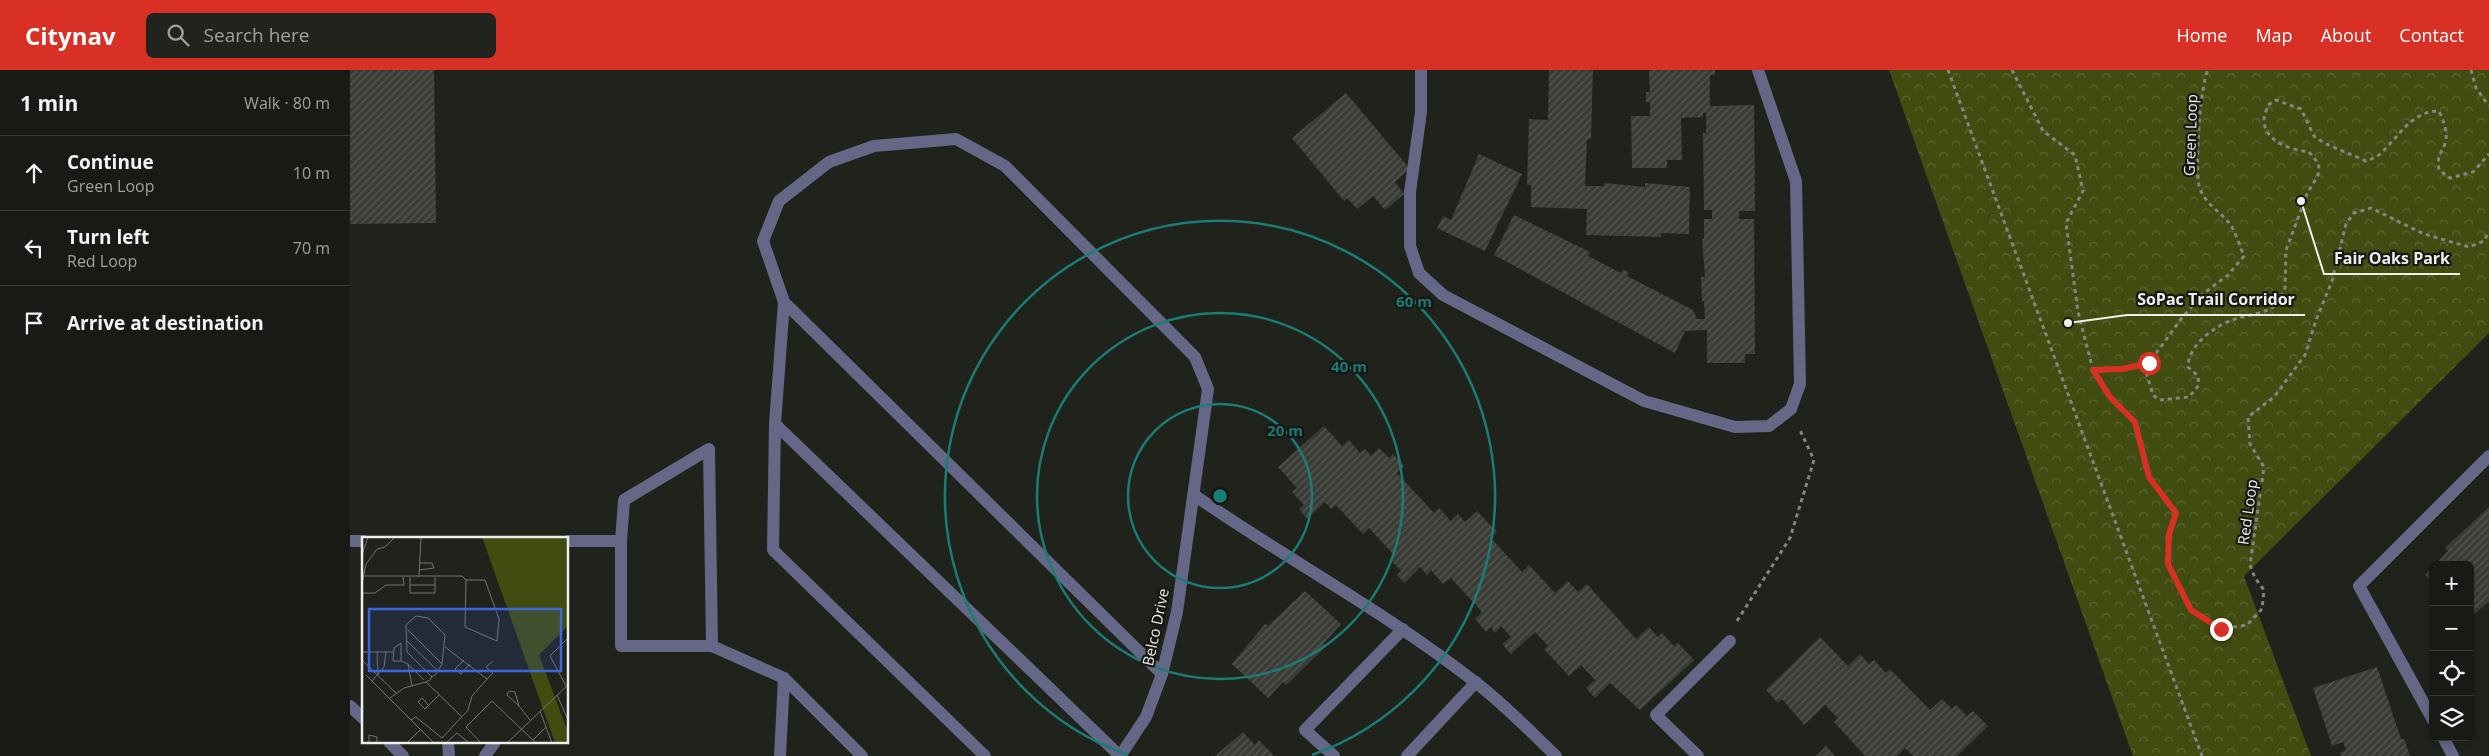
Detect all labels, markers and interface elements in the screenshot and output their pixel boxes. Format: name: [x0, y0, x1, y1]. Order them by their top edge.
search box: [146, 13, 496, 58]
text: Citynav: [25, 19, 116, 52]
icon: search: [164, 21, 192, 49]
text: Search here: [204, 22, 309, 48]
text: Home: [2177, 23, 2227, 47]
text: Map: [2255, 23, 2293, 47]
text: About: [2321, 23, 2371, 47]
text: Contact: [2399, 23, 2464, 47]
text: 1 min: [20, 89, 78, 117]
text: Walk · 80 m: [244, 92, 330, 114]
street label: Green Loop: [2179, 94, 2201, 176]
text: Continue: [67, 149, 154, 175]
icon: ahead: [20, 159, 48, 187]
text: 10 m: [293, 162, 330, 184]
text: Green Loop: [67, 175, 155, 197]
text: Turn left: [67, 224, 149, 250]
icon: left: [20, 234, 48, 262]
text: 70 m: [293, 237, 330, 259]
callout: Fair Oaks Park: [2324, 243, 2460, 274]
text: Fair Oaks Park: [2334, 247, 2450, 269]
text: Red Loop: [67, 250, 137, 272]
callout: SoPac Trail Corridor: [2127, 284, 2305, 315]
text: SoPac Trail Corridor: [2137, 288, 2295, 310]
text: 60 m: [1396, 291, 1432, 311]
icon: arrive: [20, 309, 48, 337]
text: Arrive at destination: [67, 310, 264, 336]
route start: [2138, 352, 2161, 375]
text: 40 m: [1331, 356, 1367, 376]
text: 20 m: [1267, 420, 1303, 440]
street label: Red Loop: [2233, 478, 2261, 546]
centre of rings: [1211, 487, 1229, 505]
inset map: [362, 537, 569, 744]
map controls: [2429, 561, 2474, 741]
button: +: [2429, 561, 2474, 606]
street label: Belco Drive: [1137, 586, 1173, 668]
button: −: [2429, 606, 2474, 651]
route end: [2210, 618, 2233, 641]
button: locate: [2429, 651, 2474, 696]
button: layers: [2429, 696, 2474, 741]

